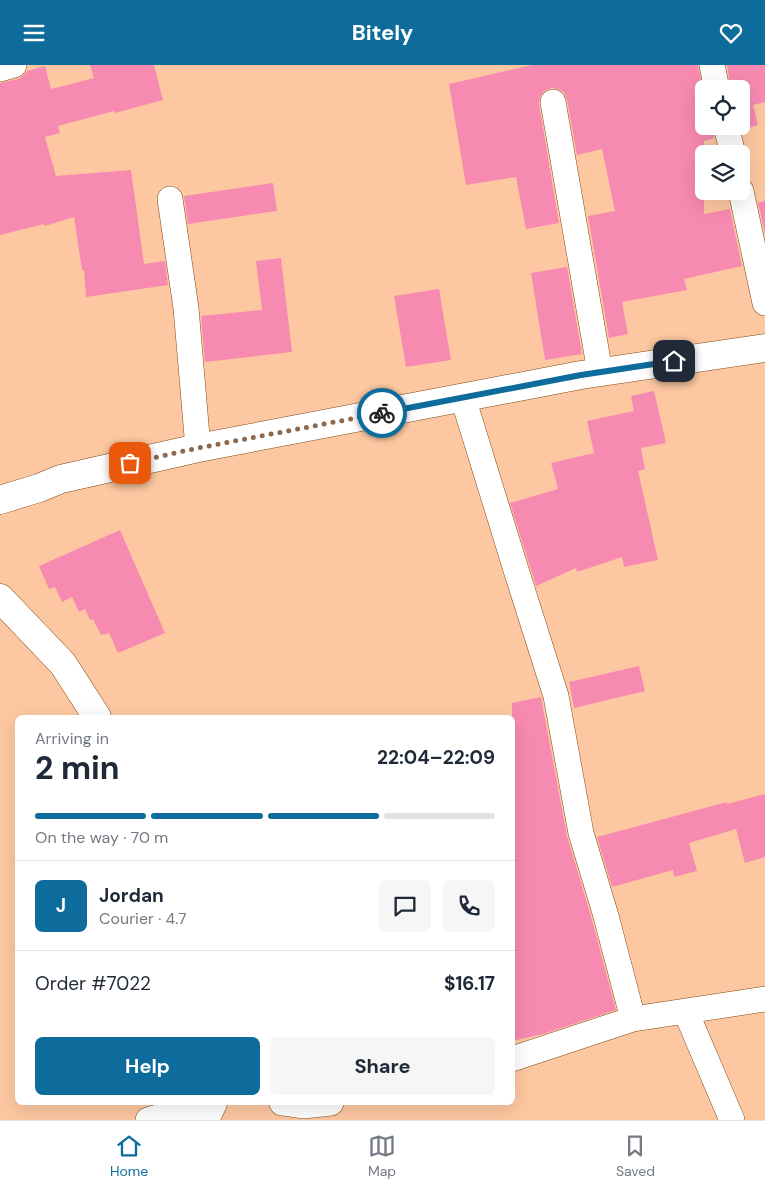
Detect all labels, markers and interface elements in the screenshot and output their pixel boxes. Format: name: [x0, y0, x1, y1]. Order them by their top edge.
text: Bitely: [352, 18, 413, 47]
icon: menu: [20, 19, 48, 47]
icon: heart: [717, 19, 745, 47]
map controls: [695, 80, 750, 200]
button: locate: [695, 80, 750, 135]
button: layers: [695, 145, 750, 200]
pin: [653, 340, 695, 382]
icon: home: [660, 347, 688, 375]
courier: [357, 388, 407, 438]
icon: bike: [368, 399, 396, 427]
pin: [109, 442, 151, 484]
icon: bag: [116, 449, 144, 477]
text: Arriving in: [35, 728, 109, 749]
text: 22:04–22:09: [377, 745, 495, 770]
text: 2 min: [35, 747, 120, 789]
text: On the way · 70 m: [35, 827, 168, 848]
button: chat: [379, 880, 431, 932]
button: phone: [443, 880, 495, 932]
text: Jordan: [99, 883, 164, 908]
text: J: [56, 893, 66, 918]
text: Courier · 4.7: [99, 908, 187, 929]
text: Order #7022: [35, 971, 151, 996]
text: $16.17: [444, 971, 495, 996]
button: Help: [35, 1037, 260, 1095]
button: Share: [270, 1037, 495, 1095]
tab: Home: [110, 1132, 148, 1180]
tab: Map: [368, 1132, 396, 1180]
tab: Saved: [616, 1132, 655, 1180]

